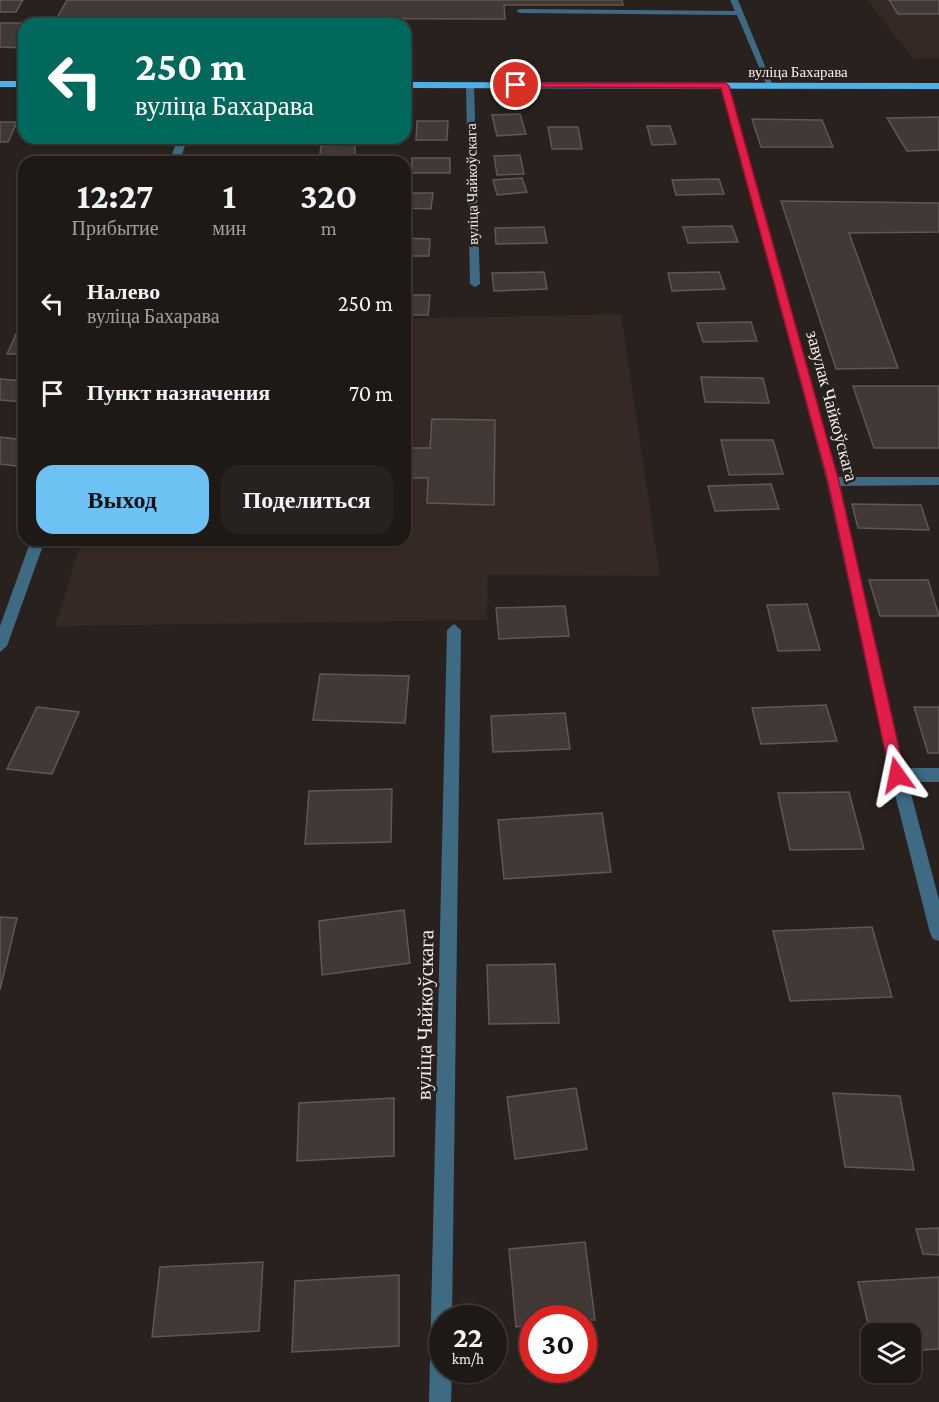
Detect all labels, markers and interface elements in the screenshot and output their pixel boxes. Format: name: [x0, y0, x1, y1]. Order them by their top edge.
icon: left: [36, 42, 114, 120]
text: 250 m: [135, 42, 246, 89]
pin: [490, 59, 541, 110]
street label: вуліца Бахарава: [748, 64, 848, 80]
icon: arrive: [499, 68, 532, 101]
text: вуліца Бахарава: [135, 91, 314, 121]
street label: вуліца Чайкоўскага: [463, 123, 481, 245]
text: 12:27: [77, 176, 154, 216]
text: 1: [223, 176, 236, 216]
text: 320: [300, 176, 357, 216]
text: Прибытие: [72, 217, 159, 239]
text: мин: [212, 217, 246, 239]
text: m: [321, 217, 337, 239]
text: Налево: [87, 279, 160, 304]
icon: left: [36, 287, 69, 320]
text: 250 m: [338, 291, 393, 316]
text: вуліца Бахарава: [87, 305, 220, 327]
street label: завулак Чайкоўскага: [802, 328, 862, 484]
icon: arrive: [36, 377, 69, 410]
text: Пункт назначения: [87, 380, 270, 405]
text: 70 m: [349, 381, 393, 406]
button: Выход: [36, 465, 209, 534]
button: Поделиться: [221, 465, 393, 534]
position arrow: [865, 743, 929, 807]
street label: вуліца Чайкоўскага: [412, 929, 438, 1100]
speed limit sign: 30: [519, 1305, 597, 1383]
text: 22: [453, 1320, 483, 1353]
map controls: [861, 1323, 921, 1383]
button: layers: [861, 1323, 921, 1383]
text: km/h: [452, 1351, 484, 1367]

